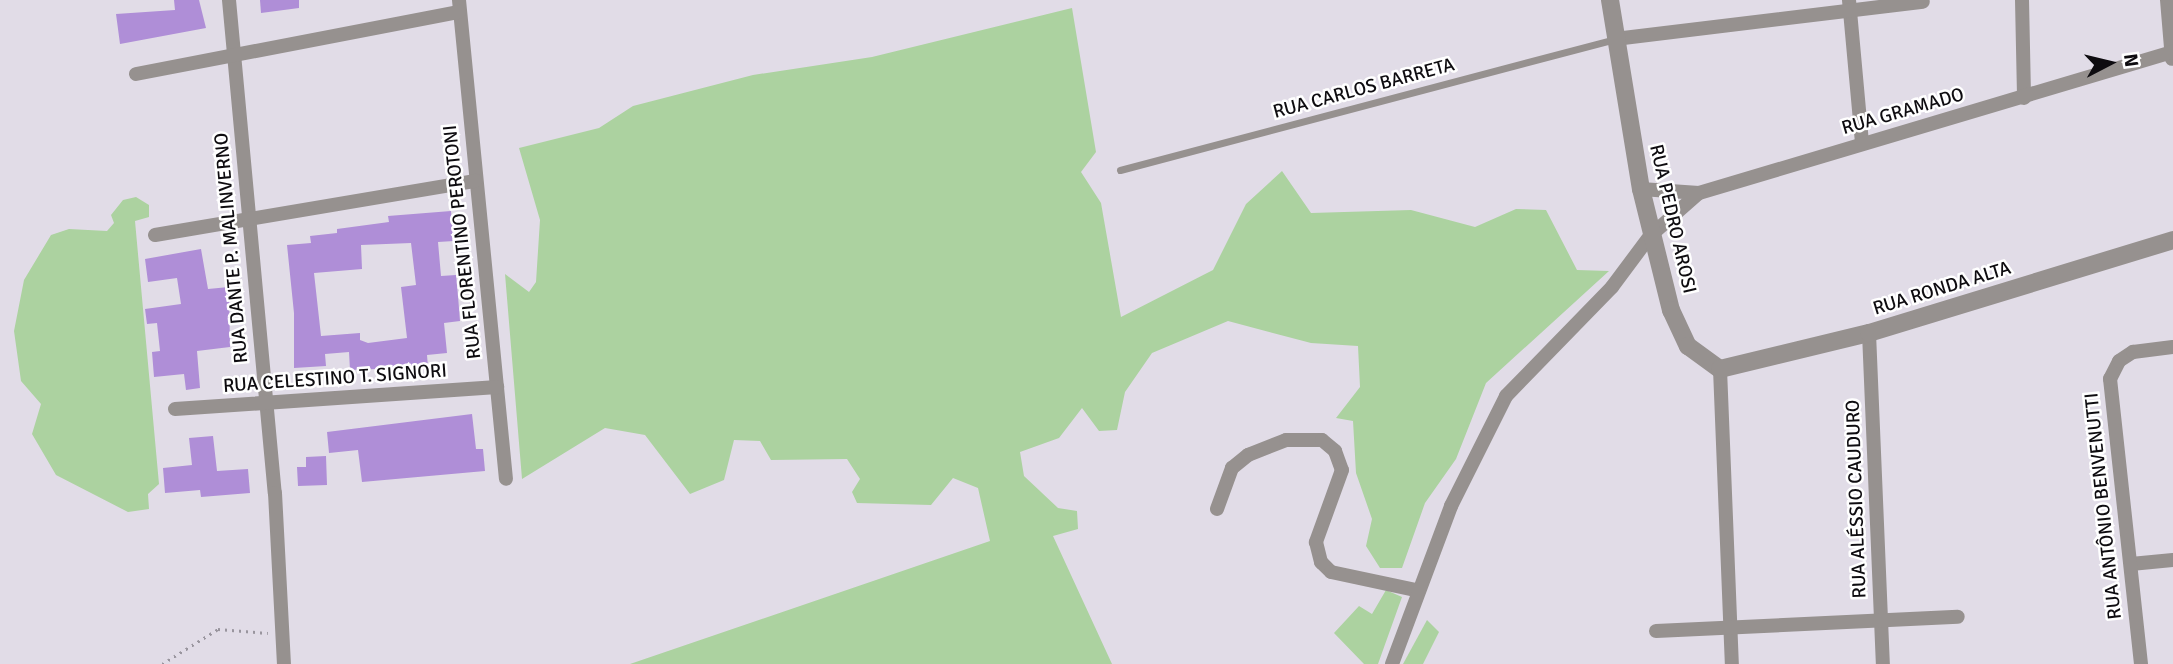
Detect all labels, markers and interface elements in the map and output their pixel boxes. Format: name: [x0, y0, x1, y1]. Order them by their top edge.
north arrow: [2075, 28, 2145, 98]
text: N: [2118, 52, 2144, 68]
street label: RUA CARLOS BARRETA: [1271, 54, 1457, 124]
street label: RUA GRAMADO: [1839, 84, 1967, 140]
street label: RUA FLORENTINO PEROTONI: [439, 124, 487, 360]
street label: RUA DANTE P. MALINVERNO: [211, 132, 253, 364]
street label: RUA PEDRO AROSI: [1644, 142, 1700, 296]
street label: RUA RONDA ALTA: [1870, 257, 2014, 321]
street label: RUA CELESTINO T. SIGNORI: [222, 360, 448, 398]
street label: RUA ANTÔNIO BENVENUTTI: [2081, 392, 2127, 620]
street label: RUA ALÉSSIO CAUDURO: [1842, 399, 1872, 599]

